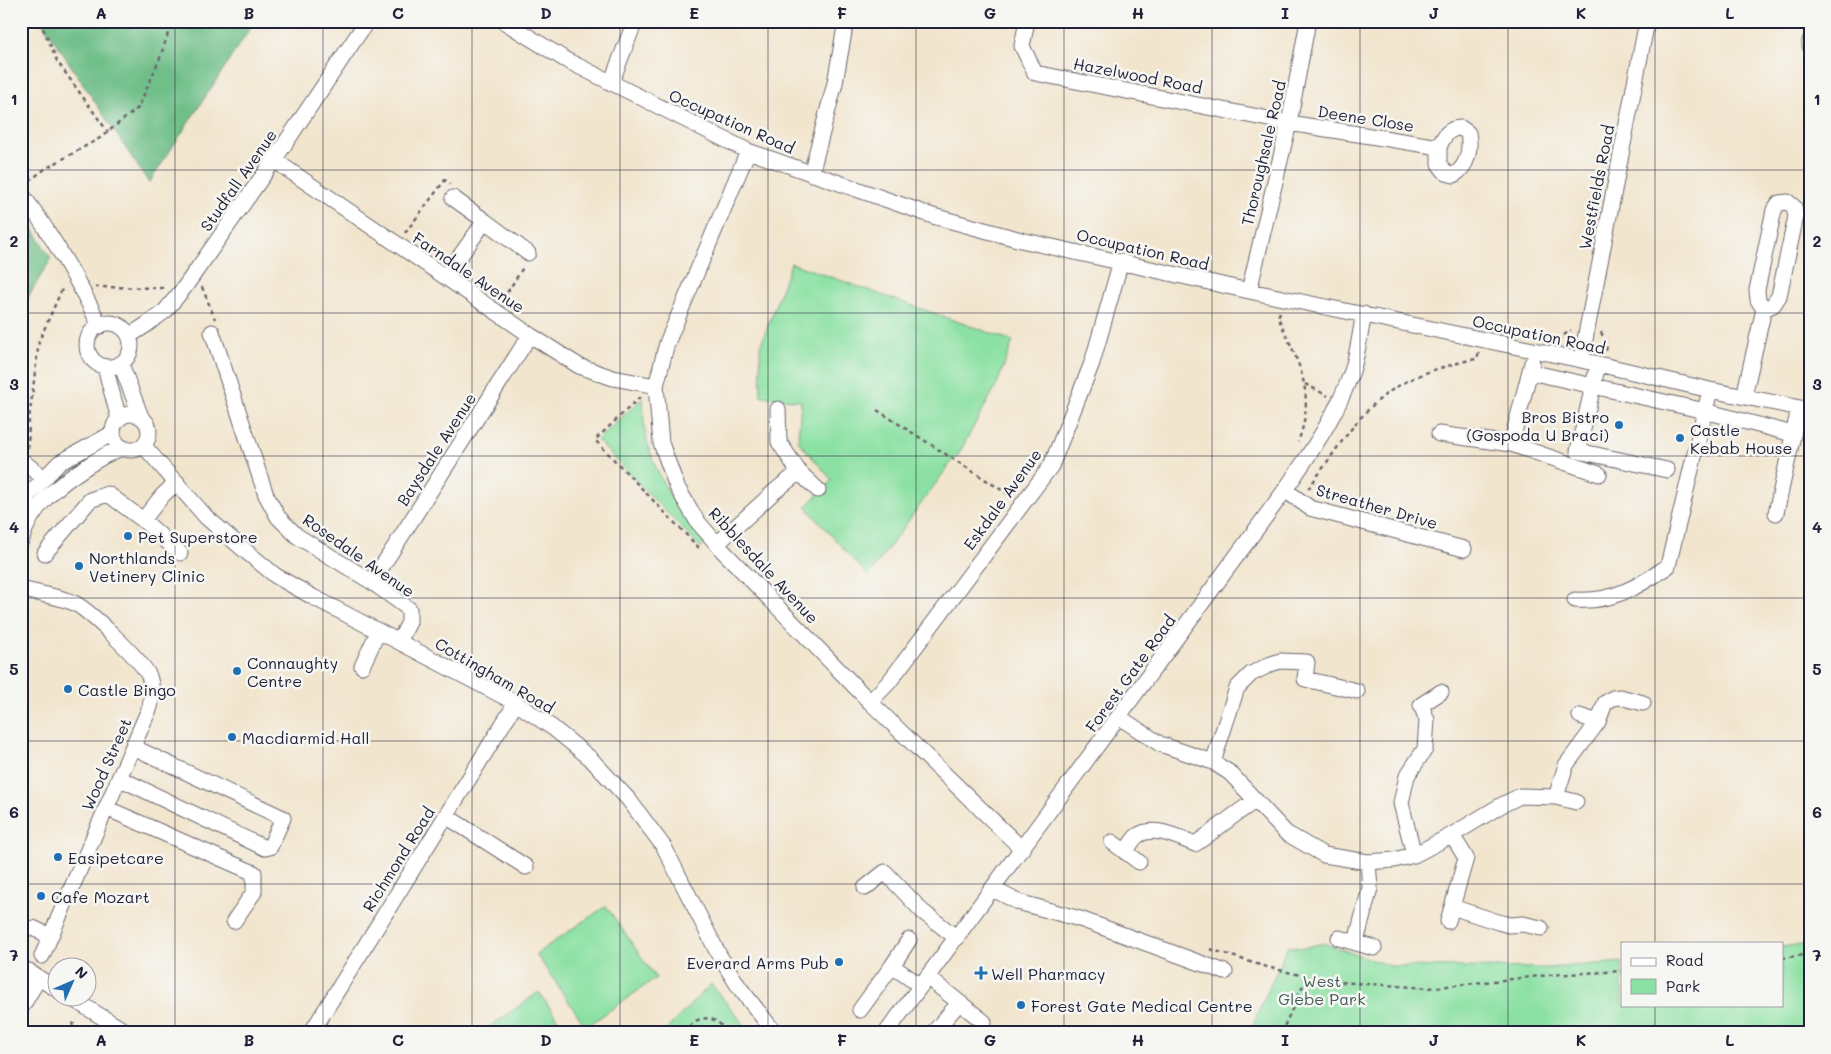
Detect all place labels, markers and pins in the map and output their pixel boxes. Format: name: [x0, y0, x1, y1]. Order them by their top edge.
place label: Bros Bistro (Gospoda U Braci): [1466, 406, 1609, 445]
marker: Bros Bistro (Gospoda U Braci): [1613, 419, 1625, 431]
place label: Castle Kebab House: [1690, 419, 1792, 458]
marker: Castle Kebab House: [1674, 432, 1686, 444]
place label: Pet Superstore: [138, 526, 258, 547]
marker: Pet Superstore: [122, 530, 134, 542]
place label: Northlands Vetinery Clinic: [89, 547, 205, 586]
marker: Northlands Vetinery Clinic: [73, 560, 85, 572]
place label: Connaughty Centre: [247, 652, 338, 691]
marker: Connaughty Centre: [231, 665, 243, 677]
place label: Castle Bingo: [78, 679, 176, 700]
marker: Castle Bingo: [62, 683, 74, 695]
place label: Macdiarmid Hall: [242, 727, 370, 748]
marker: Macdiarmid Hall: [226, 731, 238, 743]
place label: Easipetcare: [68, 847, 164, 868]
marker: Easipetcare: [52, 851, 64, 863]
place label: Cafe Mozart: [51, 886, 150, 907]
marker: Cafe Mozart: [35, 890, 47, 902]
place label: Everard Arms Pub: [687, 952, 829, 973]
marker: Everard Arms Pub: [833, 956, 845, 968]
place label: Well Pharmacy: [991, 963, 1105, 984]
marker: Well Pharmacy: [975, 967, 987, 979]
place label: Forest Gate Medical Centre: [1031, 995, 1253, 1016]
marker: Forest Gate Medical Centre: [1015, 999, 1027, 1011]

